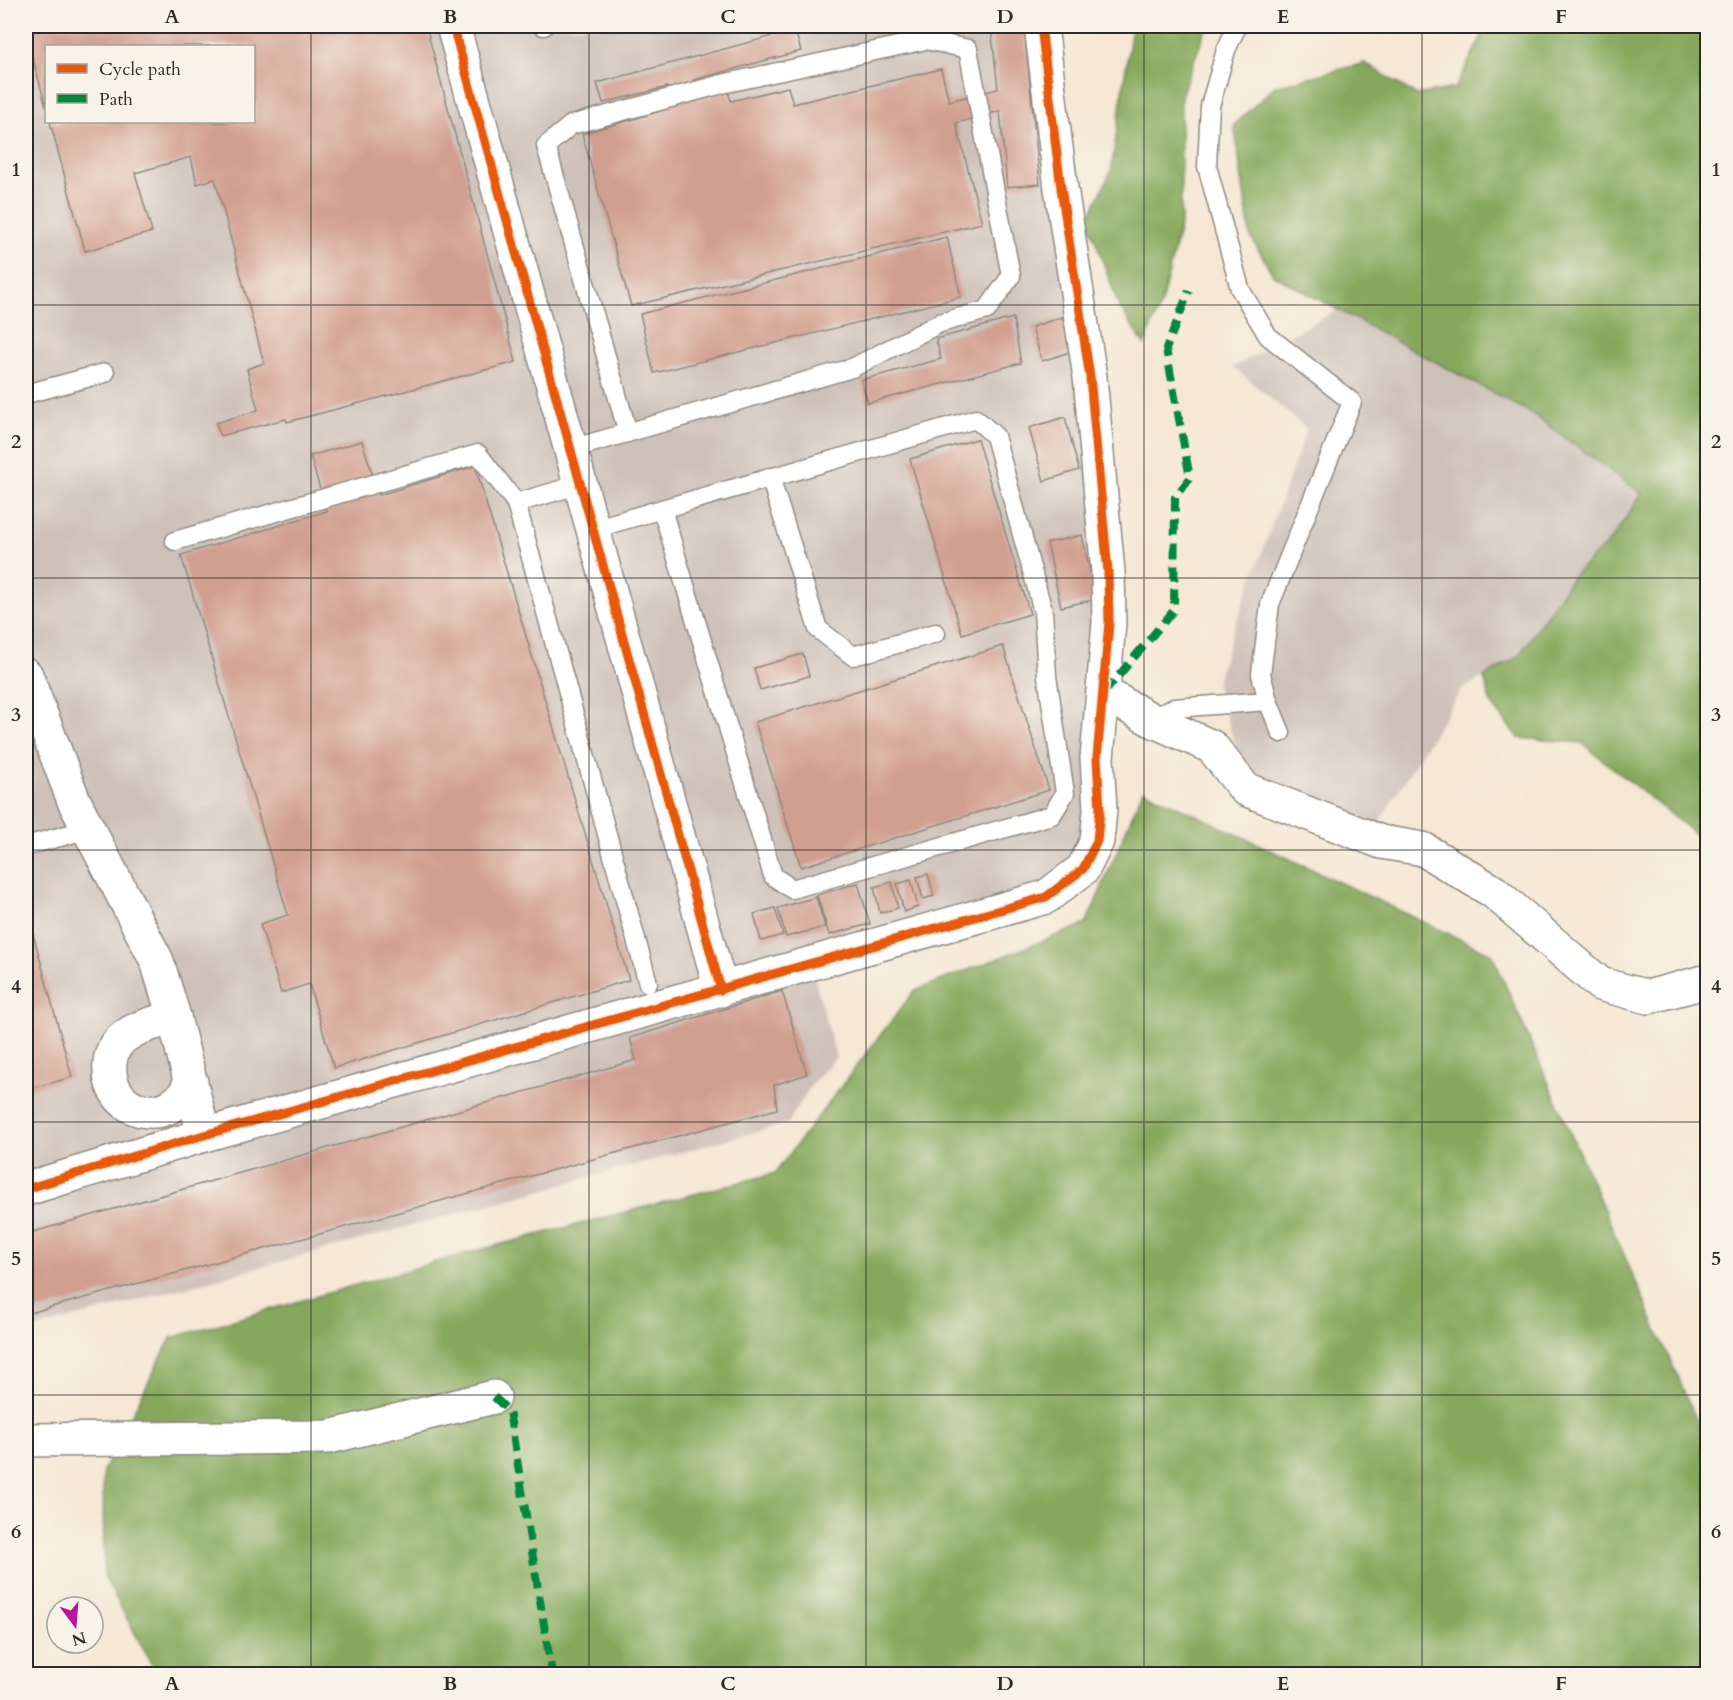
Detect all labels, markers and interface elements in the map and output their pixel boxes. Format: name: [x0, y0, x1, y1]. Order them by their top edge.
text: A: [164, 3, 180, 30]
text: B: [443, 3, 457, 30]
text: C: [720, 3, 736, 30]
text: D: [996, 3, 1014, 30]
text: E: [1277, 3, 1289, 30]
text: F: [1555, 3, 1567, 30]
legend: [45, 45, 255, 123]
text: Cycle path: [99, 57, 181, 82]
text: Path: [99, 87, 133, 112]
text: 1: [11, 156, 21, 183]
text: 1: [1711, 156, 1721, 183]
text: 2: [11, 428, 21, 455]
text: 2: [1711, 428, 1721, 455]
text: 3: [11, 701, 21, 728]
text: 3: [1711, 701, 1721, 728]
text: 4: [11, 973, 21, 1000]
text: 4: [1711, 973, 1721, 1000]
text: 5: [11, 1245, 21, 1272]
text: 5: [1711, 1245, 1721, 1272]
text: 6: [11, 1518, 21, 1545]
text: 6: [1711, 1518, 1721, 1545]
north arrow: [45, 1595, 105, 1655]
text: N: [69, 1626, 89, 1651]
text: A: [164, 1670, 180, 1697]
text: B: [443, 1670, 457, 1697]
text: C: [720, 1670, 736, 1697]
text: D: [996, 1670, 1014, 1697]
text: E: [1277, 1670, 1289, 1697]
text: F: [1555, 1670, 1567, 1697]

